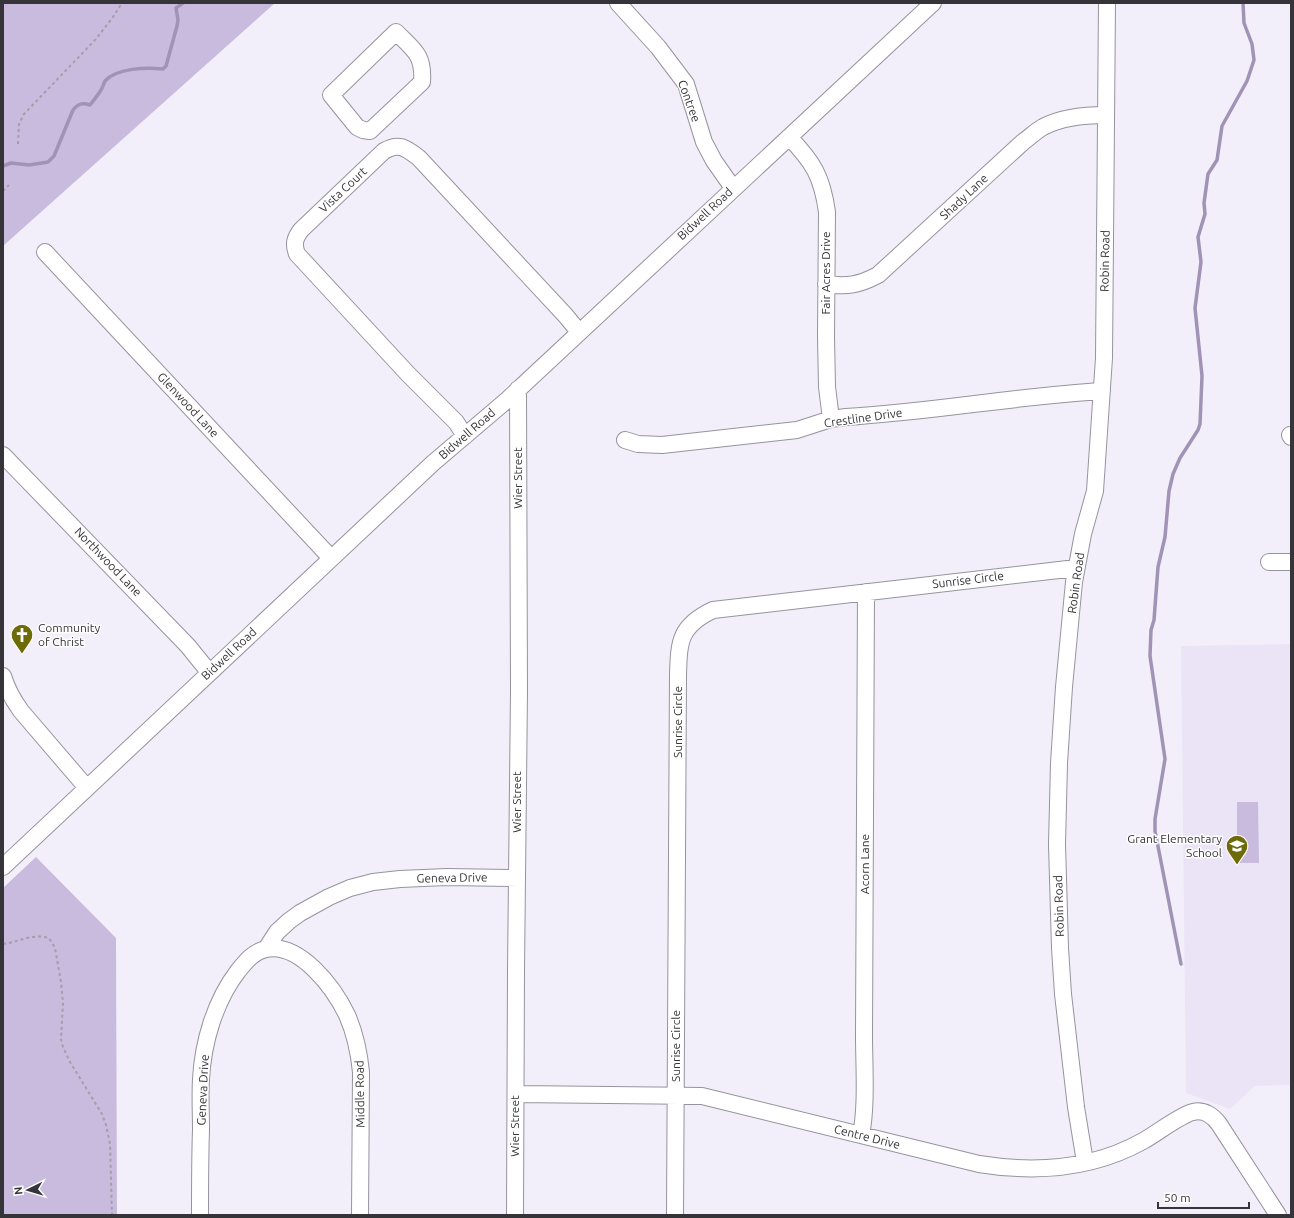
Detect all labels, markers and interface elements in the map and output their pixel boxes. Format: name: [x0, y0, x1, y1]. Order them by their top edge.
street label: Contree: [676, 78, 703, 124]
street label: Vista Court: [316, 164, 369, 215]
street label: Shady Lane: [937, 171, 990, 222]
street label: Bidwell Road: [675, 185, 735, 242]
street label: Robin Road: [1097, 230, 1112, 292]
street label: Fair Acres Drive: [819, 231, 832, 315]
street label: Glenwood Lane: [155, 370, 222, 440]
street label: Bidwell Road: [436, 406, 497, 462]
street label: Crestline Drive: [823, 406, 903, 429]
street label: Wier Street: [511, 447, 524, 509]
street label: Northwood Lane: [72, 525, 144, 599]
street label: Robin Road: [1065, 551, 1086, 614]
street label: Sunrise Circle: [931, 569, 1005, 590]
place label: Community of Christ: [38, 621, 100, 648]
church icon: Community of Christ: [9, 622, 35, 655]
street label: Bidwell Road: [199, 625, 259, 682]
street label: Sunrise Circle: [671, 686, 684, 758]
street label: Wier Street: [510, 771, 523, 833]
place label: Grant Elementary School: [1127, 832, 1222, 859]
school or university icon: Grant Elementary School: [1224, 833, 1250, 866]
street label: Acorn Lane: [858, 834, 871, 894]
street label: Geneva Drive: [416, 870, 488, 885]
street label: Robin Road: [1051, 875, 1066, 937]
street label: Sunrise Circle: [669, 1010, 682, 1082]
street label: Geneva Drive: [194, 1054, 211, 1126]
street label: Middle Road: [352, 1060, 367, 1128]
street label: Wier Street: [508, 1095, 521, 1157]
street label: Centre Drive: [833, 1122, 902, 1151]
north arrow: [8, 1170, 48, 1210]
scale bar: [1158, 1184, 1249, 1210]
text: N: [12, 1186, 24, 1195]
text: 50 m: [1164, 1191, 1191, 1204]

